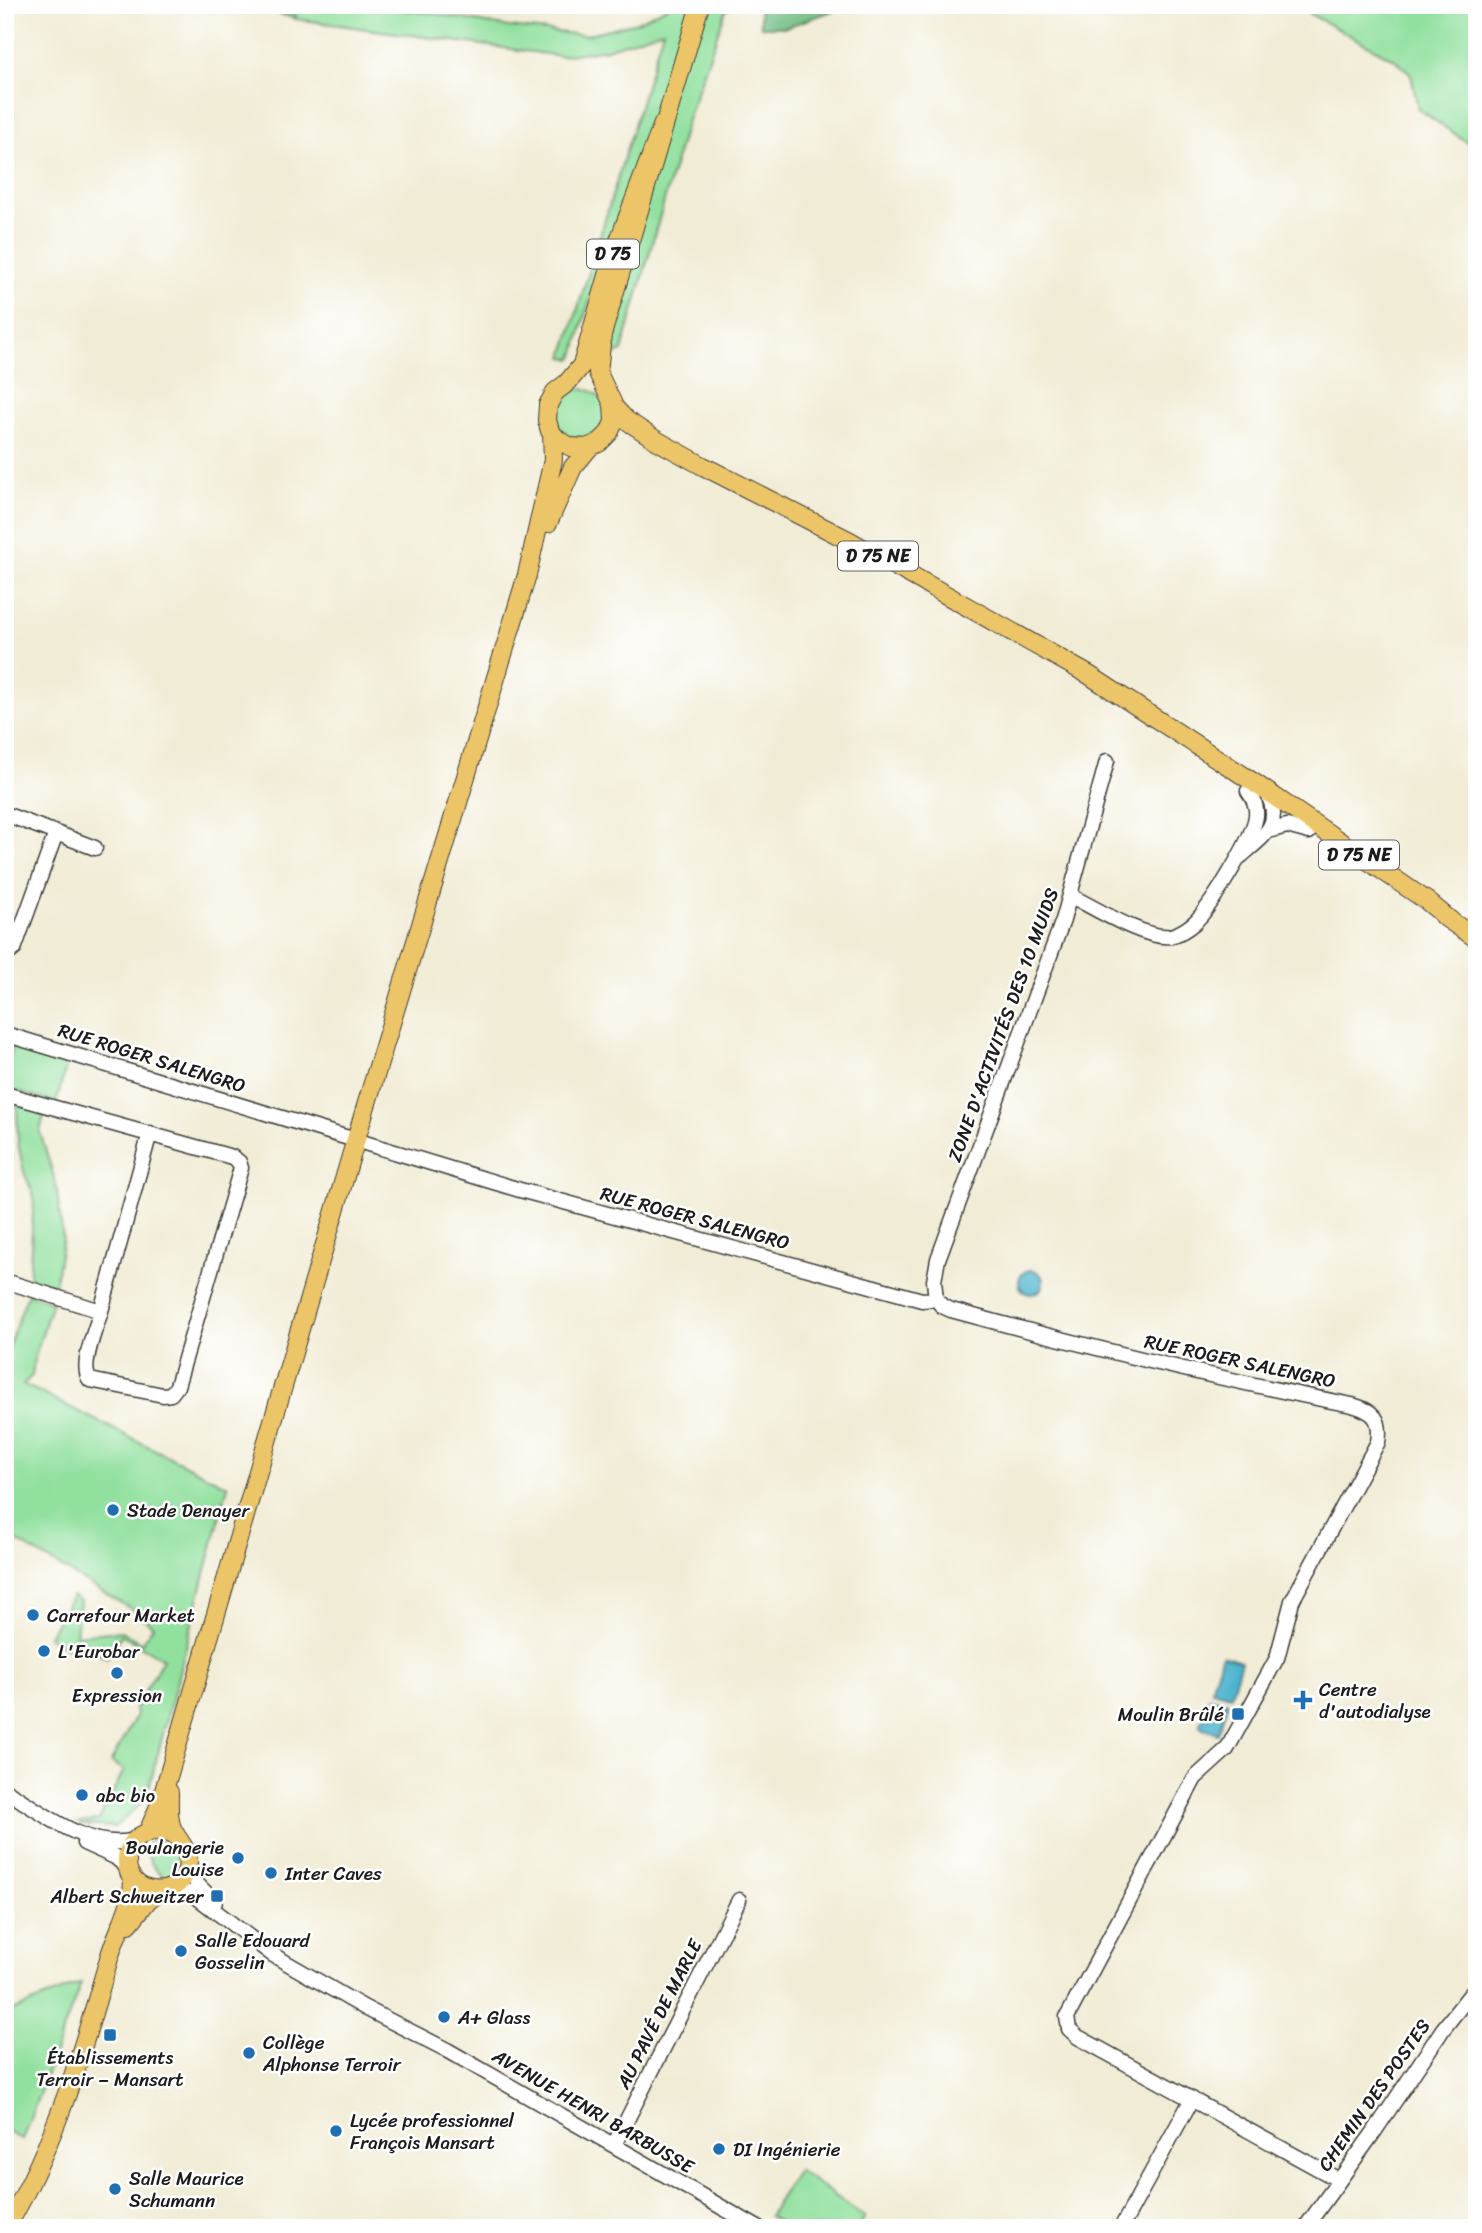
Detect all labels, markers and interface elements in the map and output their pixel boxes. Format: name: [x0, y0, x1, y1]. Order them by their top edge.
road number: D 75: [587, 240, 639, 268]
road number: D 75 NE: [838, 542, 918, 570]
road number: D 75 NE: [1319, 840, 1399, 870]
street label: ZONE D'ACTIVITÉS DES 10 MUIDS: [938, 883, 1068, 1167]
street label: RUE ROGER SALENGRO: [54, 1014, 250, 1102]
street label: RUE ROGER SALENGRO: [597, 1177, 793, 1259]
street label: RUE ROGER SALENGRO: [1141, 1325, 1339, 1397]
place label: Stade Denayer: [127, 1494, 250, 1527]
marker: Stade Denayer: [105, 1502, 121, 1518]
place label: Carrefour Market: [47, 1599, 195, 1632]
marker: Carrefour Market: [25, 1607, 41, 1623]
place label: L'Eurobar: [58, 1635, 141, 1668]
marker: L'Eurobar: [36, 1643, 52, 1659]
marker: Expression: [109, 1665, 125, 1681]
place label: Centre d'autodialyse: [1319, 1673, 1431, 1728]
place label: Expression: [72, 1679, 162, 1712]
marker: Centre d'autodialyse: [1293, 1690, 1313, 1710]
place label: Moulin Brûlé: [1118, 1698, 1224, 1731]
marker: Moulin Brûlé: [1230, 1706, 1246, 1722]
place label: abc bio: [96, 1779, 155, 1812]
marker: abc bio: [74, 1787, 90, 1803]
place label: Boulangerie Louise: [125, 1831, 224, 1886]
marker: Boulangerie Louise: [230, 1850, 246, 1866]
place label: Inter Caves: [284, 1857, 382, 1890]
marker: Inter Caves: [263, 1865, 279, 1881]
place label: Albert Schweitzer: [49, 1880, 204, 1913]
marker: Albert Schweitzer: [209, 1888, 225, 1904]
place label: Salle Edouard Gosselin: [195, 1924, 310, 1979]
street label: AU PAVÉ DE MARLE: [607, 1932, 712, 2096]
marker: Salle Edouard Gosselin: [173, 1943, 189, 1959]
place label: A+ Glass: [457, 2001, 531, 2034]
marker: A+ Glass: [436, 2009, 452, 2025]
street label: CHEMIN DES POSTES: [1309, 2012, 1439, 2178]
place label: Collège Alphonse Terroir: [262, 2026, 402, 2081]
marker: Établissements Terroir – Mansart: [102, 2027, 118, 2043]
street label: AVENUE HENRI BARBUSSE: [485, 2039, 701, 2183]
place label: Établissements Terroir – Mansart: [36, 2041, 184, 2096]
marker: Collège Alphonse Terroir: [241, 2045, 257, 2061]
place label: Lycée professionnel François Mansart: [350, 2104, 515, 2159]
marker: Lycée professionnel François Mansart: [328, 2123, 344, 2139]
place label: DI Ingénierie: [733, 2133, 841, 2166]
marker: DI Ingénierie: [711, 2141, 727, 2157]
place label: Salle Maurice Schumann: [129, 2162, 244, 2217]
marker: Salle Maurice Schumann: [107, 2181, 123, 2197]

